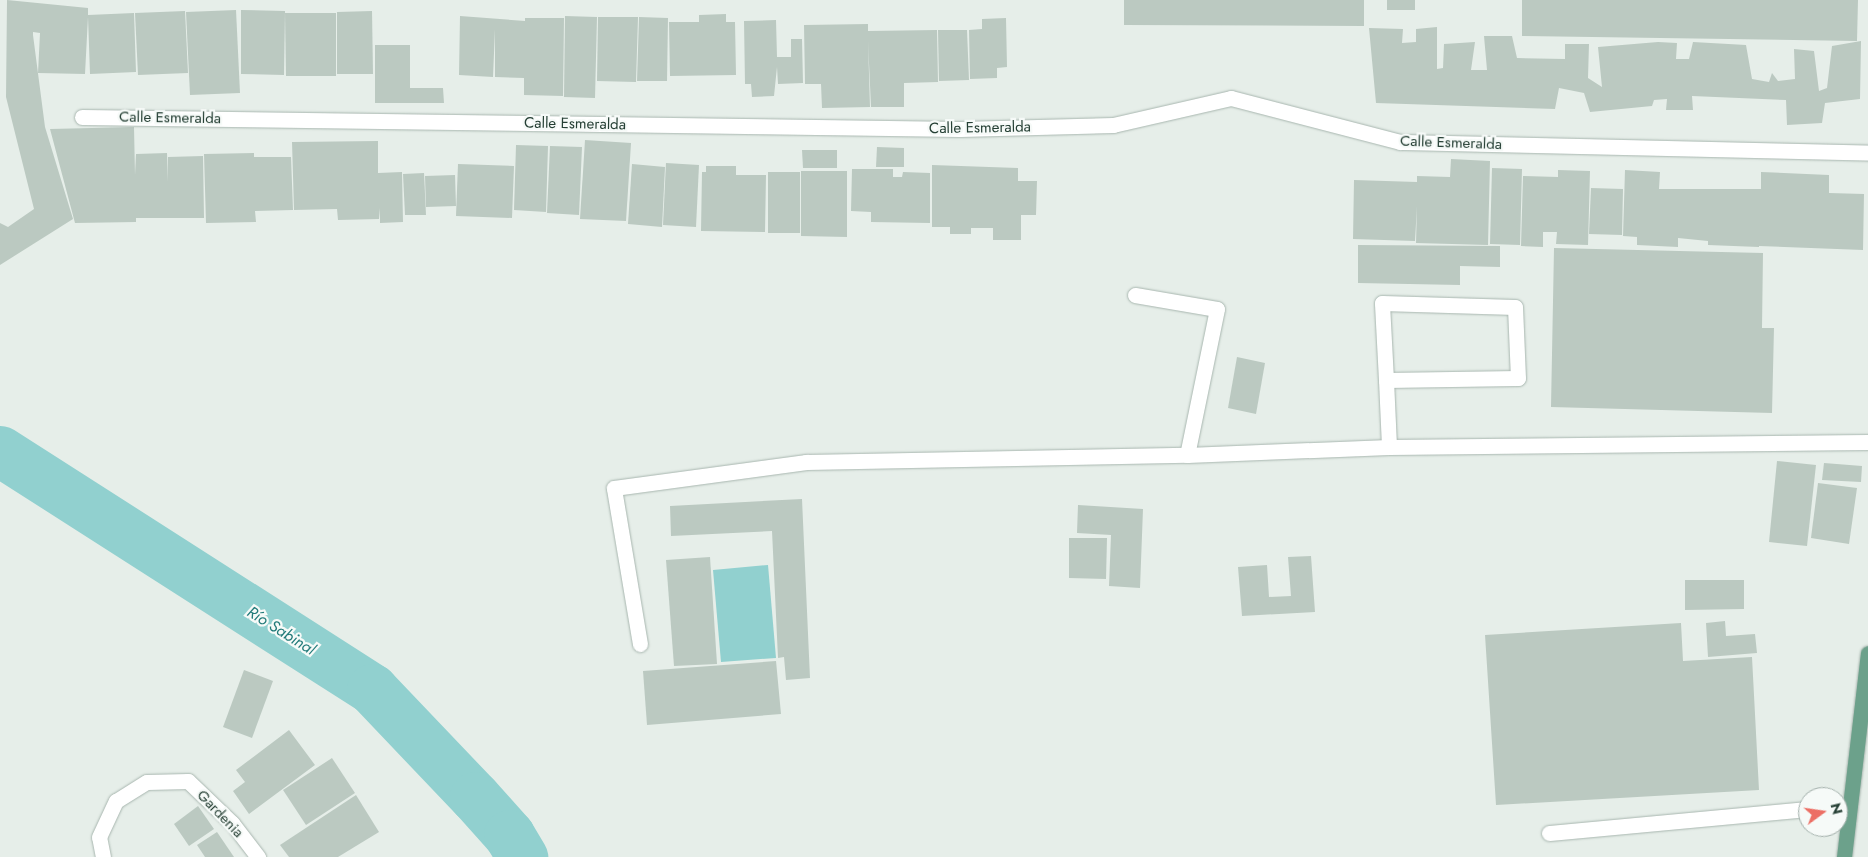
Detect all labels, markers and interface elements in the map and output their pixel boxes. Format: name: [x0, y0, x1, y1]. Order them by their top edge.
street label: Calle Esmeralda: [119, 108, 221, 128]
street label: Calle Esmeralda: [524, 114, 626, 134]
street label: Calle Esmeralda: [929, 118, 1031, 138]
street label: Calle Esmeralda: [1400, 132, 1502, 154]
water label: Río Sabinal: [243, 603, 319, 659]
street label: Gardenia: [193, 786, 247, 842]
north arrow: [1798, 787, 1848, 837]
text: N: [1826, 801, 1848, 816]

